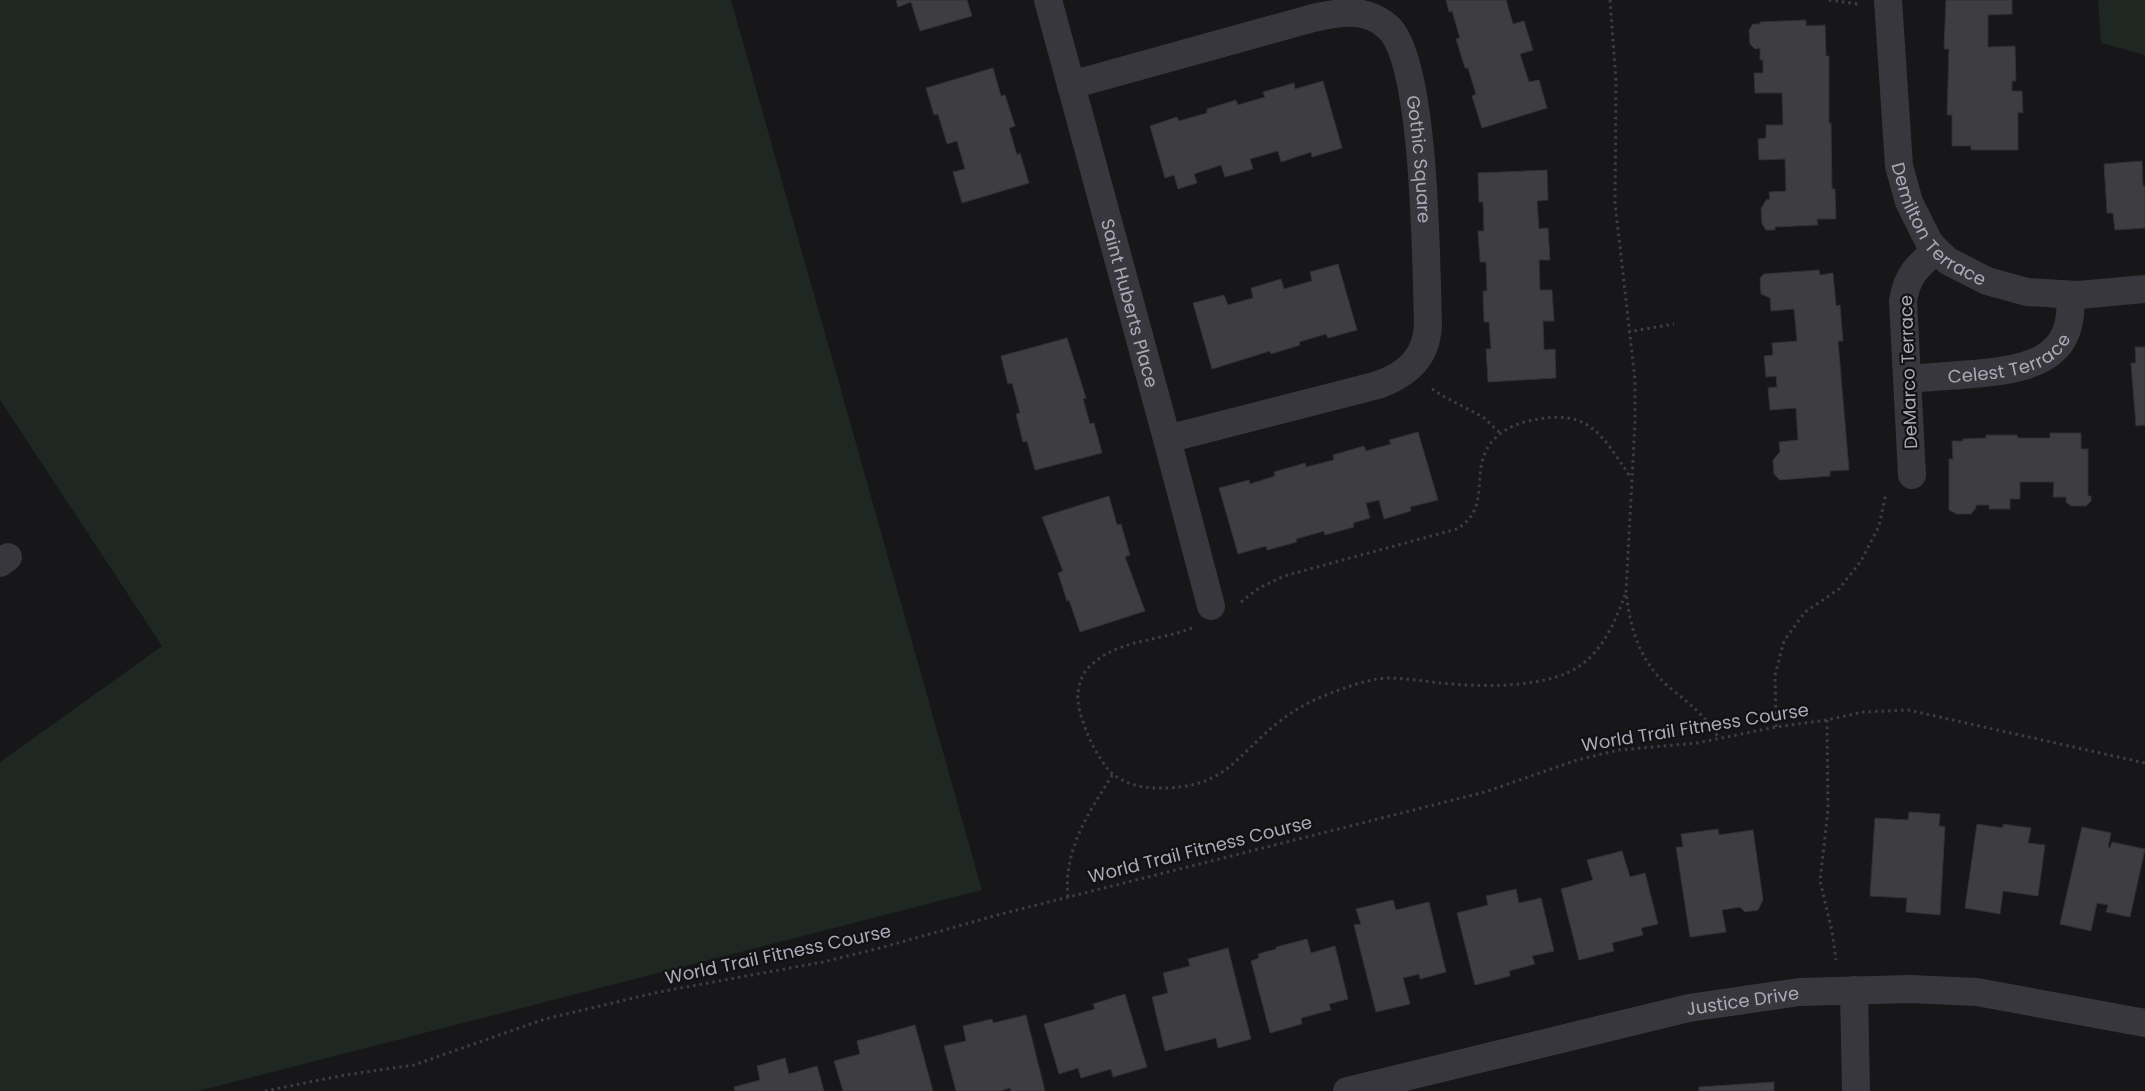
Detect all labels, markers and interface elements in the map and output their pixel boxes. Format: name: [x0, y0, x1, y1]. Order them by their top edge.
street label: Gothic Square: [1401, 93, 1437, 224]
street label: Demilton Terrace: [1886, 159, 1991, 291]
street label: Saint Huberts Place: [1095, 216, 1165, 390]
street label: DeMarco Terrace: [1893, 295, 1923, 449]
street label: Celest Terrace: [1947, 328, 2076, 388]
street label: World Trail Fitness Course: [1579, 697, 1811, 757]
street label: World Trail Fitness Course: [1085, 809, 1315, 889]
street label: World Trail Fitness Course: [663, 918, 893, 990]
street label: Justice Drive: [1685, 980, 1801, 1021]

